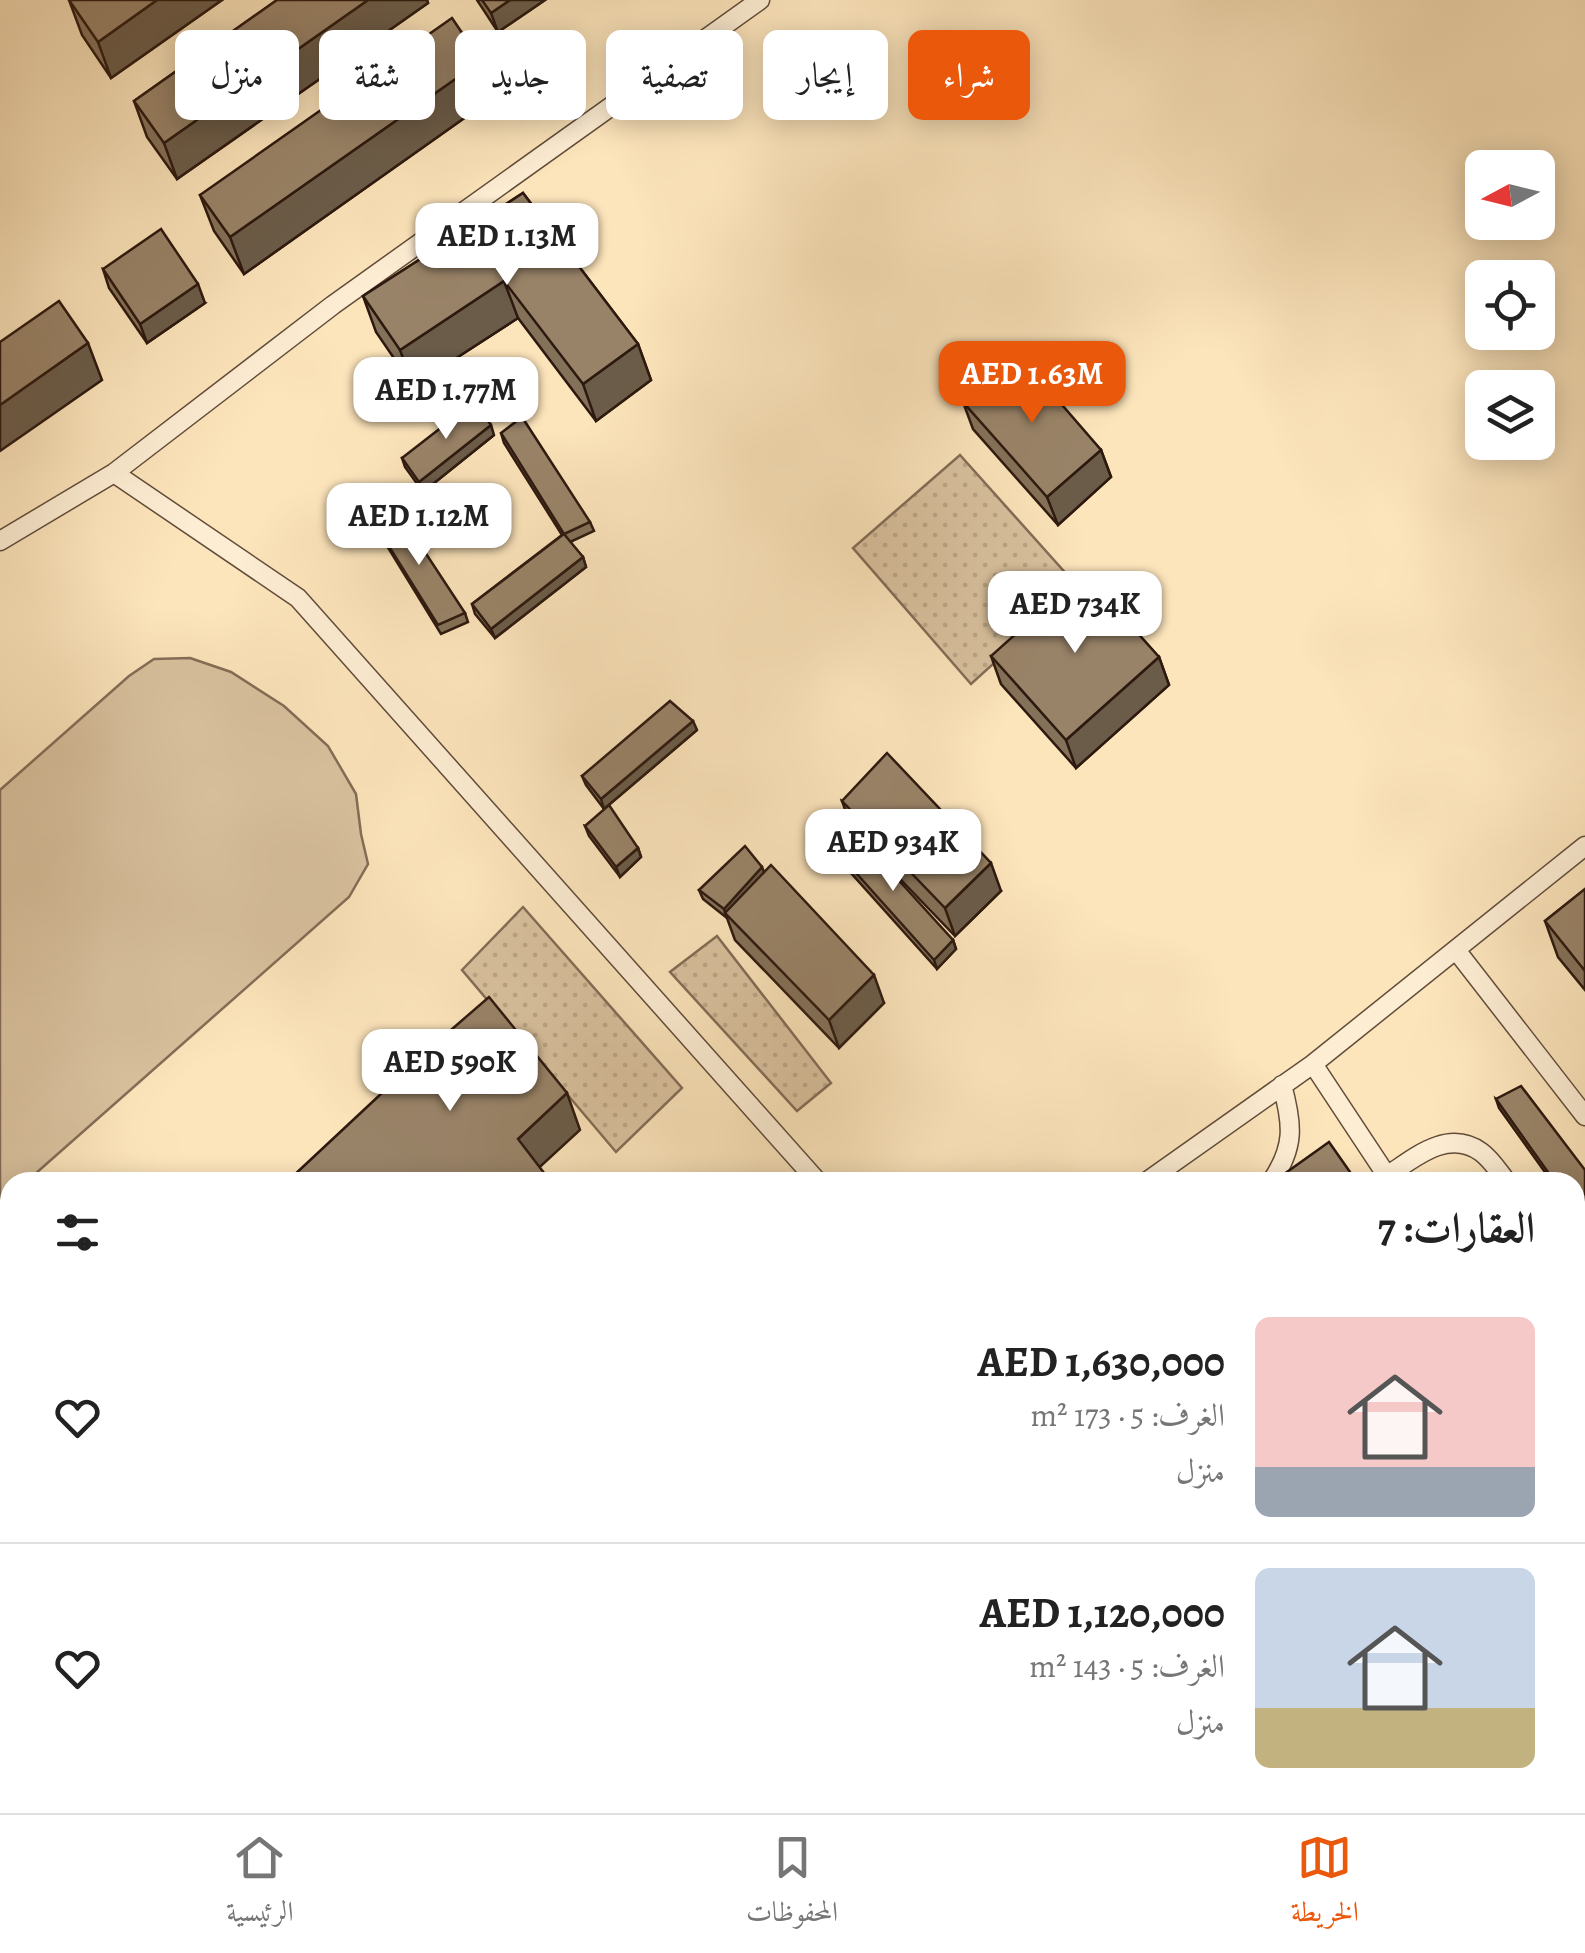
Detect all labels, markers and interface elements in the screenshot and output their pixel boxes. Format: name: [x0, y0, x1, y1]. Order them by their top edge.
chip: منزل: [175, 30, 299, 120]
chip: شقة: [319, 30, 435, 120]
chip: جديد: [455, 30, 586, 120]
chip: تصفية: [606, 30, 743, 120]
chip: إيجار: [763, 30, 888, 120]
chip: شراء: [908, 30, 1030, 120]
north arrow: [1465, 150, 1555, 240]
map controls: [1465, 150, 1555, 460]
pin: AED 1.13M: [393, 203, 621, 288]
text: AED 1.13M: [437, 213, 577, 257]
button: locate: [1465, 260, 1555, 350]
pin: AED 1.63M: [918, 341, 1146, 426]
text: AED 1.63M: [961, 351, 1103, 395]
pin: AED 1.77M: [332, 357, 560, 442]
text: AED 1.77M: [375, 367, 517, 411]
button: layers: [1465, 370, 1555, 460]
pin: AED 1.12M: [305, 483, 533, 568]
text: AED 1.12M: [349, 493, 489, 537]
pin: AED 734K: [972, 571, 1178, 656]
text: AED 734K: [1010, 581, 1140, 625]
pin: AED 934K: [790, 809, 996, 894]
text: AED 934K: [827, 819, 959, 863]
pin: AED 590K: [347, 1029, 553, 1114]
text: AED 590K: [384, 1039, 516, 1083]
text: العقارات: 7: [1378, 1199, 1535, 1256]
icon: filters: [50, 1205, 105, 1260]
text: AED 1,630,000: [977, 1333, 1225, 1390]
icon: home: [1335, 1357, 1455, 1477]
icon: heart: [50, 1390, 105, 1445]
text: الغرف: 5 · 173 m²: [1030, 1393, 1225, 1437]
text: منزل: [1176, 1449, 1225, 1493]
text: AED 1,120,000: [980, 1584, 1225, 1641]
icon: home: [1335, 1608, 1455, 1728]
icon: heart: [50, 1641, 105, 1696]
text: الغرف: 5 · 143 m²: [1029, 1644, 1225, 1688]
text: منزل: [1176, 1700, 1225, 1744]
tab: الرئيسية: [226, 1830, 293, 1939]
tab: المحفوظات: [746, 1830, 838, 1939]
tab: الخريطة: [1291, 1830, 1359, 1939]

